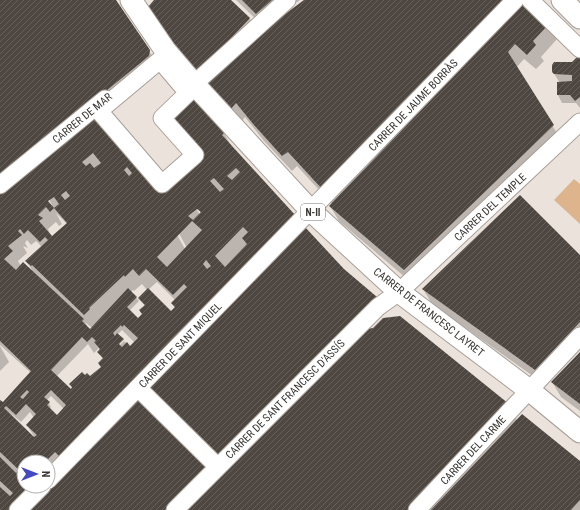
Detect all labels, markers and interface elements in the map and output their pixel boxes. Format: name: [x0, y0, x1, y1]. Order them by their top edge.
street label: CARRER DE JAUME BORRÀS: [366, 57, 461, 154]
street label: CARRER DE MAR: [50, 90, 115, 146]
street label: CARRER DEL TEMPLE: [452, 170, 529, 244]
road number: N-II: [301, 204, 325, 220]
street label: CARRER DE FRANCESC LAYRET: [371, 265, 487, 360]
street label: CARRER DE SANT MIQUEL: [136, 300, 225, 391]
street label: CARRER DE SANT FRANCESC D'ASSÍS: [223, 337, 348, 462]
street label: CARRER DEL CARME: [438, 413, 509, 488]
north arrow: [16, 454, 56, 494]
text: N: [39, 471, 52, 478]

